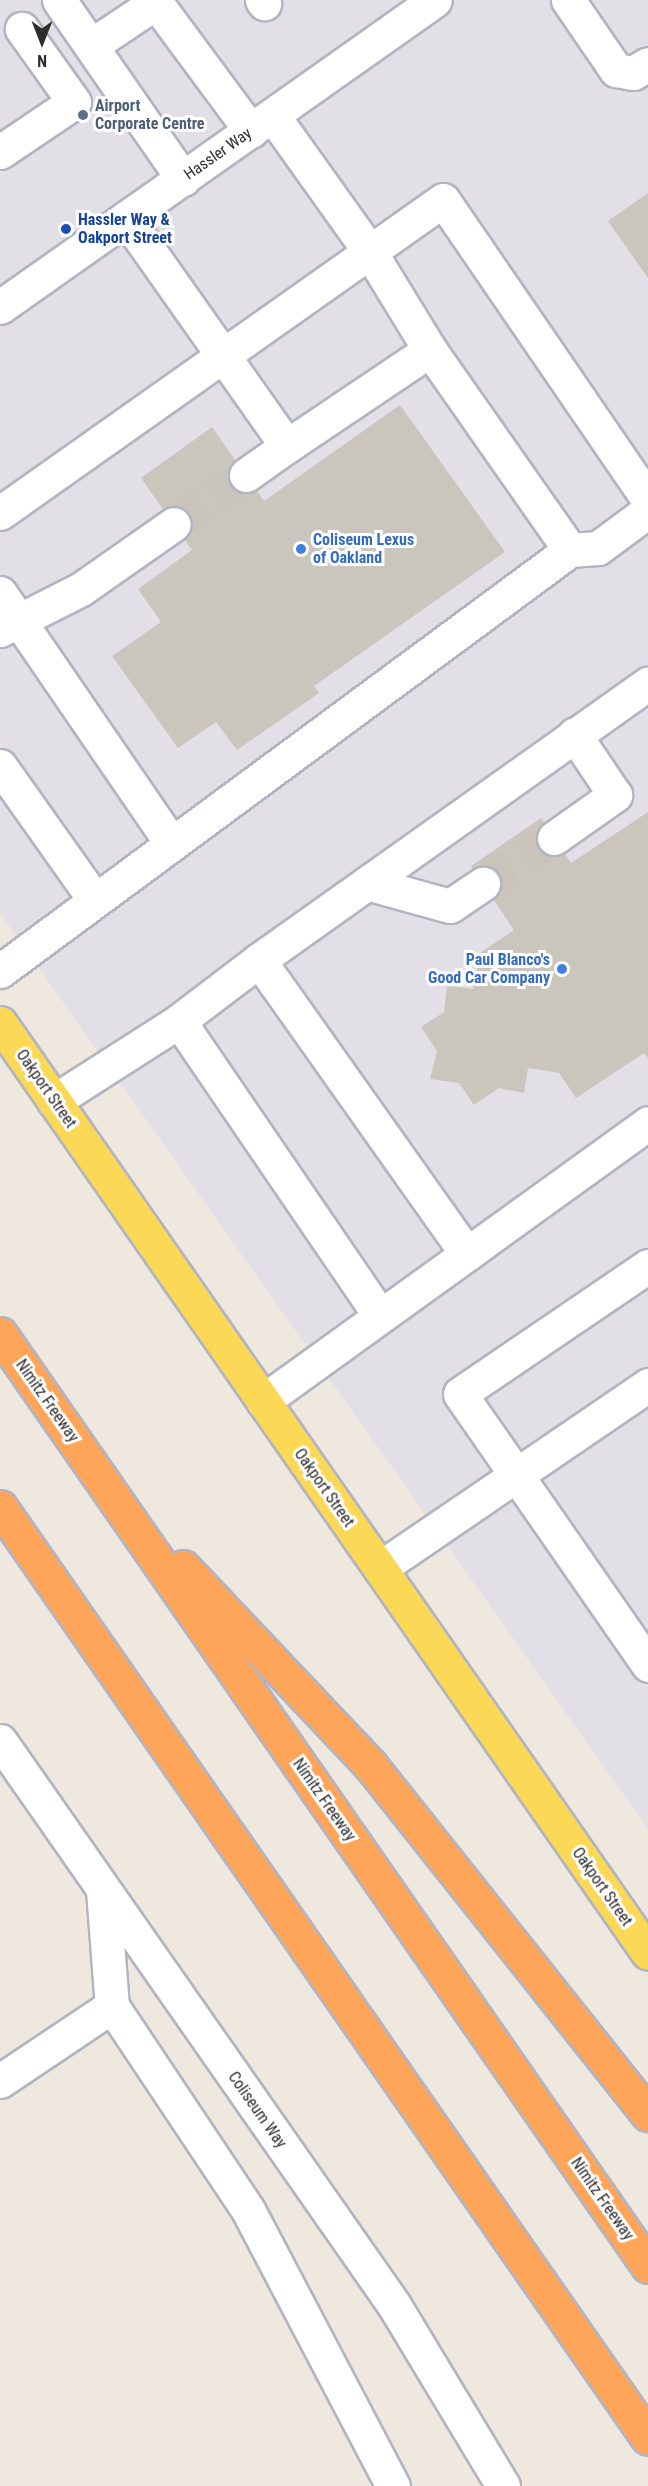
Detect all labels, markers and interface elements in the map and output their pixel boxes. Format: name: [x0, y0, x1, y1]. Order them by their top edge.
north arrow: [12, 12, 72, 72]
text: N: [37, 51, 47, 70]
place label: Airport Corporate Centre: [95, 96, 204, 134]
marker: Airport Corporate Centre: [76, 108, 90, 122]
street label: Hassler Way: [181, 124, 255, 184]
place label: Hassler Way & Oakport Street: [78, 210, 172, 248]
marker: Hassler Way & Oakport Street: [59, 222, 73, 236]
place label: Coliseum Lexus of Oakland: [313, 530, 414, 568]
marker: Coliseum Lexus of Oakland: [294, 542, 308, 556]
place label: Paul Blanco's Good Car Company: [428, 950, 550, 988]
marker: Paul Blanco's Good Car Company: [555, 962, 569, 976]
street label: Oakport Street: [12, 1046, 80, 1132]
street label: Nimitz Freeway: [11, 1356, 83, 1446]
street label: Oakport Street: [290, 1445, 358, 1531]
street label: Nimitz Freeway: [288, 1755, 360, 1845]
street label: Oakport Street: [568, 1844, 636, 1930]
street label: Coliseum Way: [224, 2068, 290, 2152]
street label: Nimitz Freeway: [566, 2154, 638, 2244]

